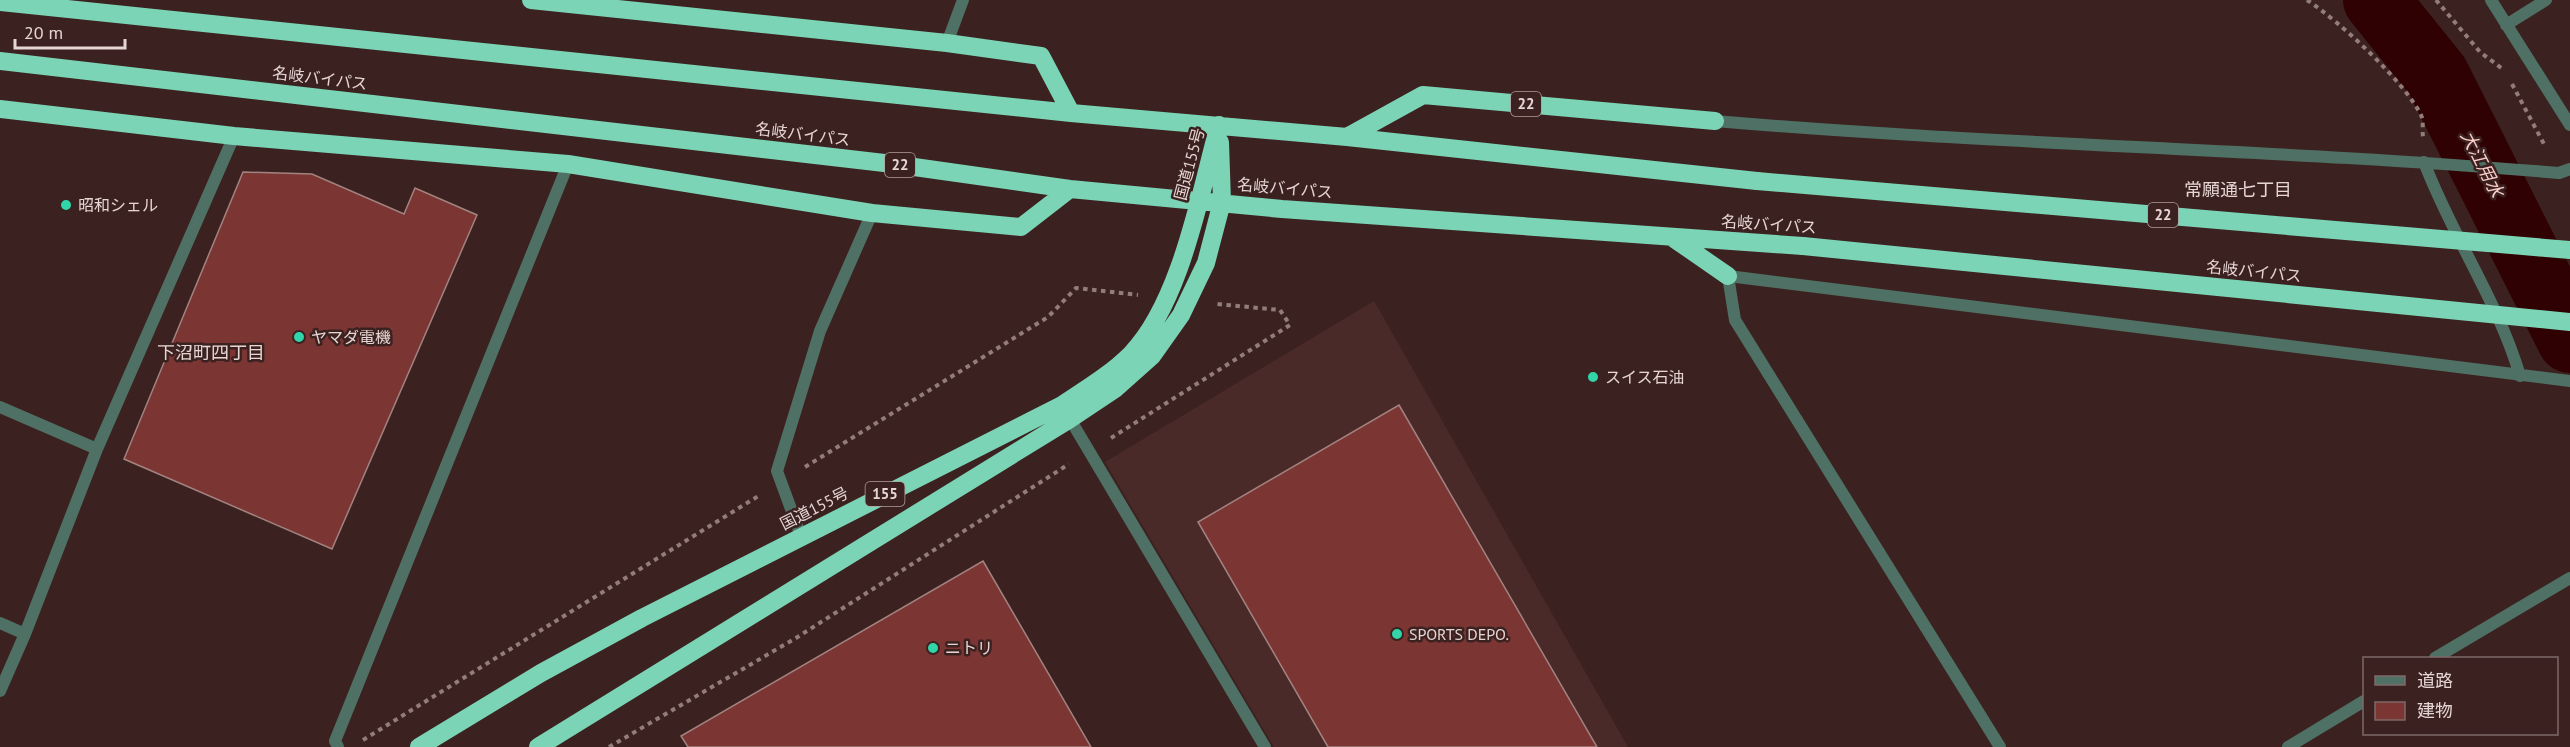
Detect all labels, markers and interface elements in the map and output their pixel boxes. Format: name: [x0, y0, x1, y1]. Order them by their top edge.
scale bar: [15, 12, 124, 50]
text: 20 m: [24, 21, 63, 44]
street label: 名岐バイパス: [271, 62, 369, 94]
road number: 22: [1511, 92, 1541, 116]
street label: 名岐バイパス: [754, 118, 852, 150]
street label: 国道155号: [1170, 126, 1208, 202]
water label: 大江用水: [2456, 126, 2510, 203]
road number: 22: [885, 153, 915, 177]
street label: 名岐バイパス: [1236, 174, 1334, 202]
district label: 常願通七丁目: [2184, 178, 2292, 201]
place label: 昭和シェル: [78, 195, 158, 215]
marker: 昭和シェル: [59, 198, 73, 212]
road number: 22: [2148, 203, 2178, 227]
street label: 名岐バイパス: [1721, 211, 1817, 237]
street label: 名岐バイパス: [2205, 256, 2303, 286]
place label: ヤマダ電機: [311, 327, 391, 347]
marker: ヤマダ電機: [292, 330, 306, 344]
district label: 下沼町四丁目: [157, 341, 265, 364]
place label: スイス石油: [1605, 367, 1685, 387]
marker: スイス石油: [1586, 370, 1600, 384]
street label: 国道155号: [776, 482, 852, 534]
road number: 155: [866, 482, 904, 506]
place label: SPORTS DEPO.: [1409, 624, 1509, 644]
marker: SPORTS DEPO.: [1390, 627, 1404, 641]
place label: ニトリ: [945, 638, 993, 658]
marker: ニトリ: [926, 641, 940, 655]
legend: [2363, 657, 2558, 735]
text: 道路: [2417, 669, 2453, 692]
text: 建物: [2417, 699, 2453, 722]

